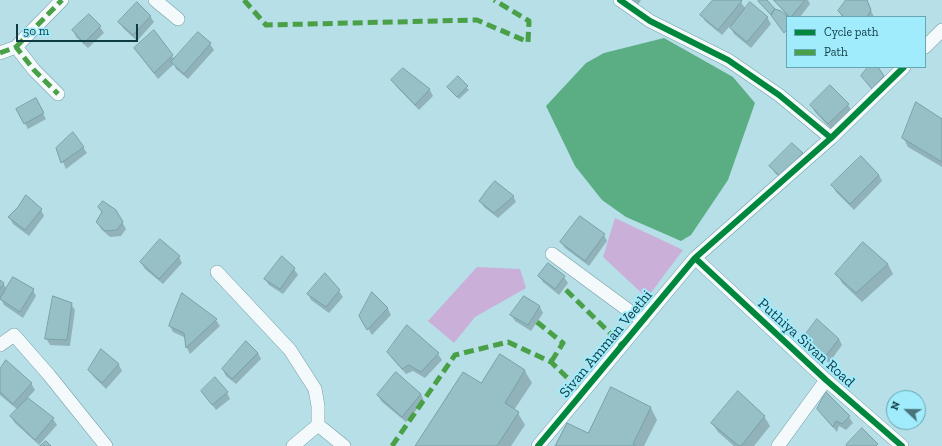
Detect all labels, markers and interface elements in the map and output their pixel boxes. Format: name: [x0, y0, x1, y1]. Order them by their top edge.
scale bar: [18, 16, 140, 42]
legend: [786, 16, 926, 68]
text: 50 m: [23, 24, 49, 38]
text: Cycle path: [824, 25, 878, 39]
text: Path: [824, 45, 848, 59]
street label: Sivan Amman Veethi: [556, 287, 656, 401]
street label: Puthiya Sivan Road: [754, 295, 858, 391]
north arrow: [886, 390, 926, 430]
text: N: [888, 399, 903, 412]

